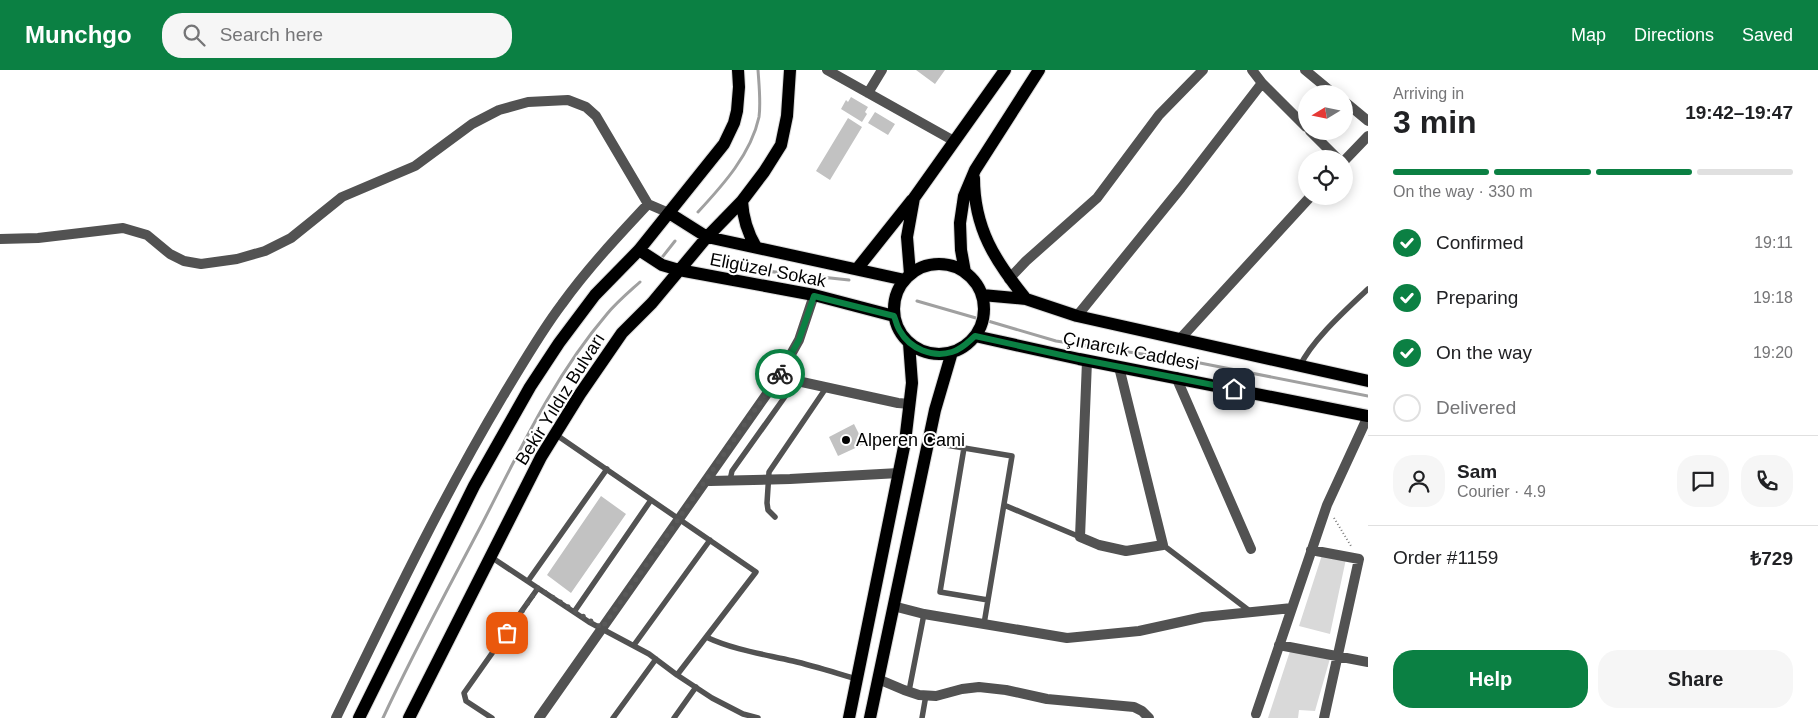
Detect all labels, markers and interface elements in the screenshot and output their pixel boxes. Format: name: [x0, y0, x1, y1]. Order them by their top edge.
search box: [162, 13, 512, 58]
text: Munchgo: [25, 21, 132, 48]
icon: search: [180, 21, 208, 49]
text: Search here: [220, 24, 323, 45]
text: Map: [1571, 25, 1606, 45]
text: Directions: [1634, 25, 1714, 45]
text: Saved: [1742, 25, 1793, 45]
north arrow: [1298, 85, 1352, 140]
map controls: [1298, 85, 1353, 205]
text: Arriving in: [1393, 85, 1464, 102]
text: 19:42–19:47: [1685, 102, 1793, 123]
text: 3 min: [1393, 104, 1477, 140]
button: locate: [1298, 150, 1353, 205]
text: On the way · 330 m: [1393, 183, 1533, 200]
icon: check: [1393, 229, 1421, 257]
text: Confirmed: [1436, 232, 1524, 253]
text: 19:11: [1754, 234, 1793, 251]
street label: Eligüzel Sokak: [708, 249, 829, 291]
icon: check: [1393, 284, 1421, 312]
text: Preparing: [1436, 287, 1518, 308]
text: 19:18: [1753, 289, 1793, 306]
street label: Çınarcık Caddesi: [1061, 328, 1201, 374]
street label: Bekir Yıldız Bulvarı: [511, 329, 609, 469]
icon: check: [1393, 339, 1421, 367]
text: On the way: [1436, 342, 1532, 363]
text: 19:20: [1753, 344, 1793, 361]
courier: [755, 349, 805, 399]
icon: bike: [766, 360, 794, 388]
pin: [1213, 368, 1255, 410]
icon: home: [1220, 375, 1248, 403]
text: Delivered: [1436, 397, 1516, 418]
place label: Alperen Cami: [856, 430, 965, 450]
marker: Alperen Cami: [840, 434, 852, 446]
button: person: [1393, 455, 1445, 507]
button: chat: [1677, 455, 1729, 507]
button: phone: [1741, 455, 1793, 507]
text: Sam: [1457, 461, 1497, 482]
text: Courier · 4.9: [1457, 483, 1546, 500]
text: Order #1159: [1393, 547, 1498, 568]
text: ₺729: [1750, 548, 1793, 569]
pin: [486, 612, 528, 654]
icon: bag: [493, 619, 521, 647]
button: Help: [1393, 650, 1588, 708]
button: Share: [1598, 650, 1793, 708]

